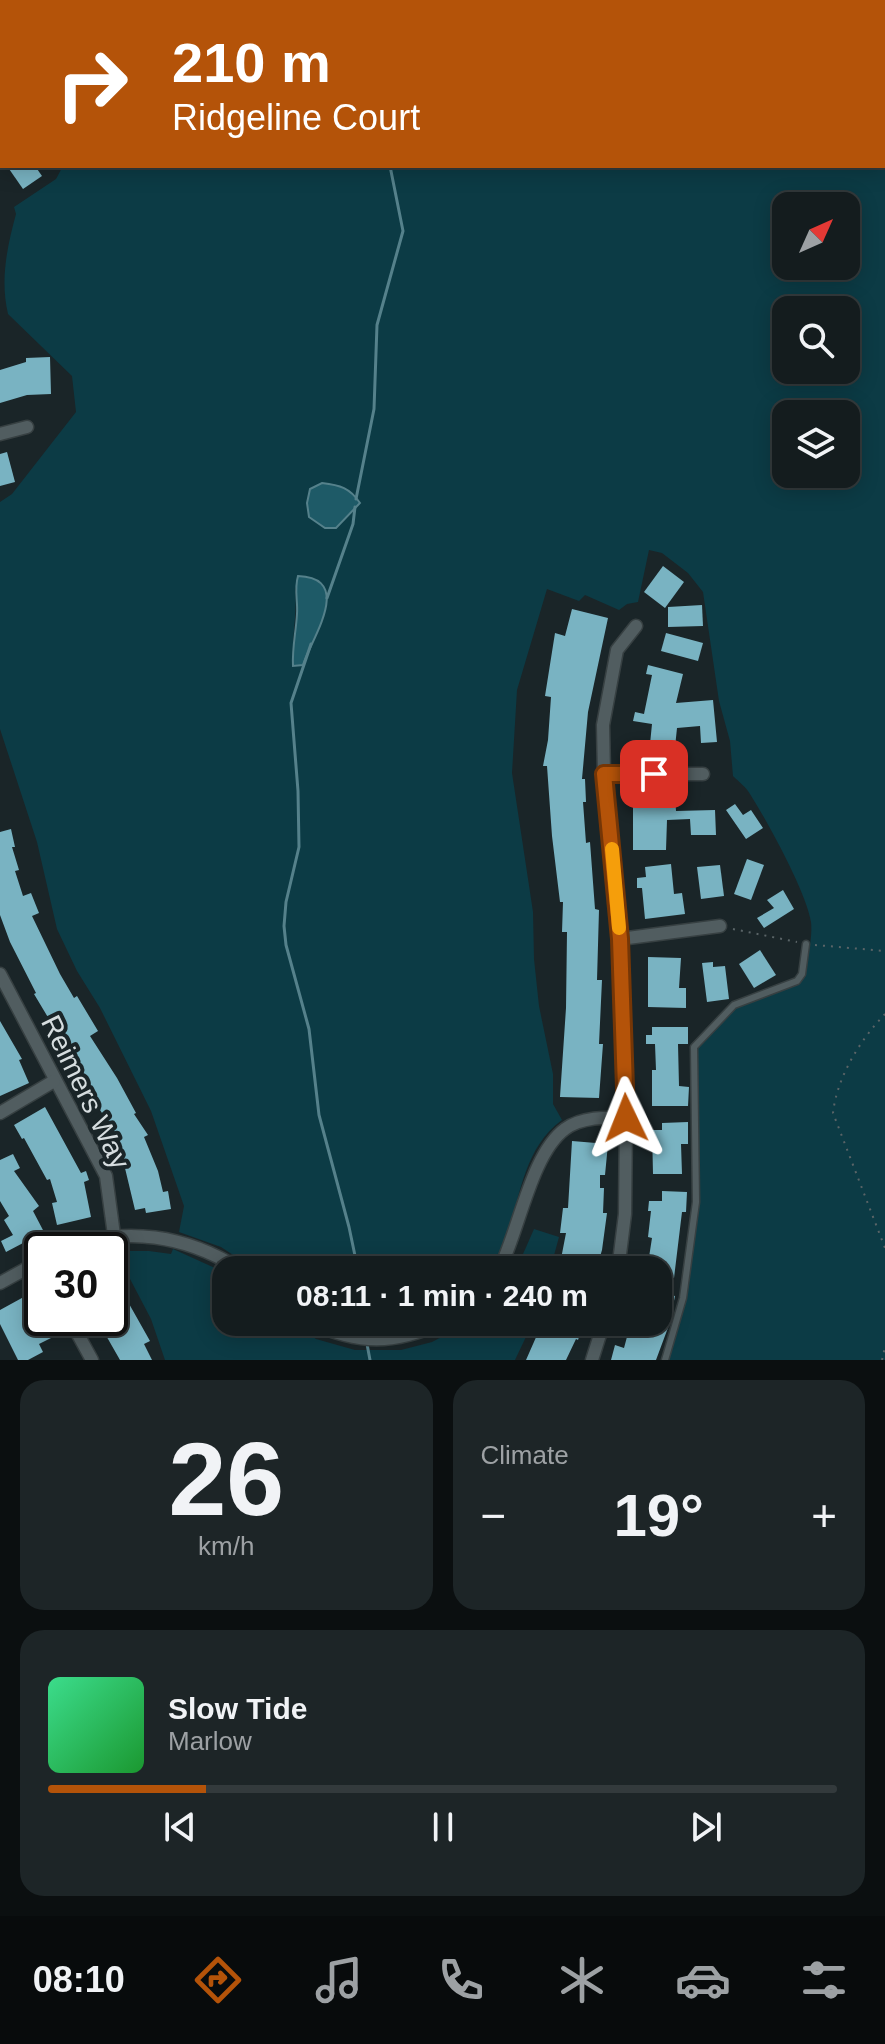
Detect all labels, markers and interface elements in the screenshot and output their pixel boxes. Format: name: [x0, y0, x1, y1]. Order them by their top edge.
text: 210 m: [172, 31, 331, 94]
icon: right: [40, 32, 144, 136]
text: Ridgeline Court: [172, 97, 420, 138]
north arrow: [772, 192, 860, 280]
map controls: [772, 192, 860, 488]
button: search: [772, 296, 860, 384]
button: layers: [772, 400, 860, 488]
pin: [620, 740, 688, 808]
icon: arrive: [632, 752, 676, 796]
street label: Reimers Way: [35, 1010, 136, 1174]
position arrow: [584, 1076, 668, 1160]
speed limit sign: 30: [24, 1232, 128, 1336]
text: 08:11 · 1 min · 240 m: [296, 1279, 588, 1312]
text: 26: [168, 1421, 284, 1537]
text: Climate: [481, 1440, 569, 1470]
text: 19°: [613, 1482, 704, 1549]
text: −: [481, 1491, 506, 1540]
text: +: [811, 1491, 837, 1540]
text: km/h: [198, 1531, 254, 1561]
text: Slow Tide: [168, 1692, 307, 1725]
text: Marlow: [168, 1726, 252, 1756]
icon: previous: [158, 1805, 202, 1849]
icon: pause: [421, 1805, 465, 1849]
icon: next: [684, 1805, 728, 1849]
icon: directions: [190, 1952, 246, 2008]
icon: music: [311, 1952, 367, 2008]
icon: phone: [433, 1952, 489, 2008]
icon: climate: [554, 1952, 610, 2008]
icon: car: [675, 1952, 731, 2008]
icon: filters: [796, 1952, 852, 2008]
text: 08:10: [33, 1959, 125, 2000]

